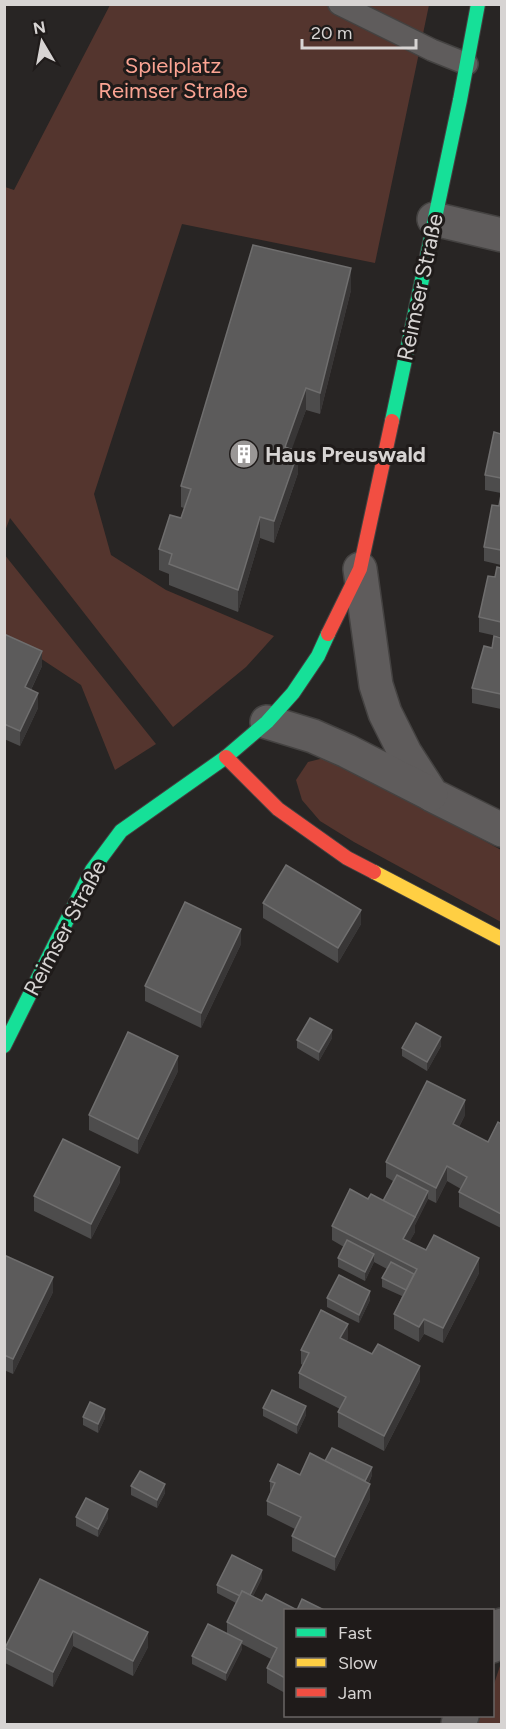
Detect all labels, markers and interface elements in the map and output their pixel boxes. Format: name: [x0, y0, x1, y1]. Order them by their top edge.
north arrow: [12, 12, 72, 72]
scale bar: [302, 12, 416, 50]
text: N: [32, 17, 47, 38]
text: 20 m: [311, 22, 352, 44]
park label: Spielplatz Reimser Straße: [98, 52, 248, 104]
street label: Reimser Straße: [391, 211, 449, 363]
building icon: Haus Preuswald: [228, 438, 260, 470]
place label: Haus Preuswald: [265, 441, 426, 468]
street label: Reimser Straße: [18, 856, 112, 1000]
legend: [284, 1609, 494, 1717]
text: Fast: [338, 1622, 372, 1644]
text: Slow: [338, 1652, 377, 1674]
text: Jam: [338, 1682, 372, 1704]

